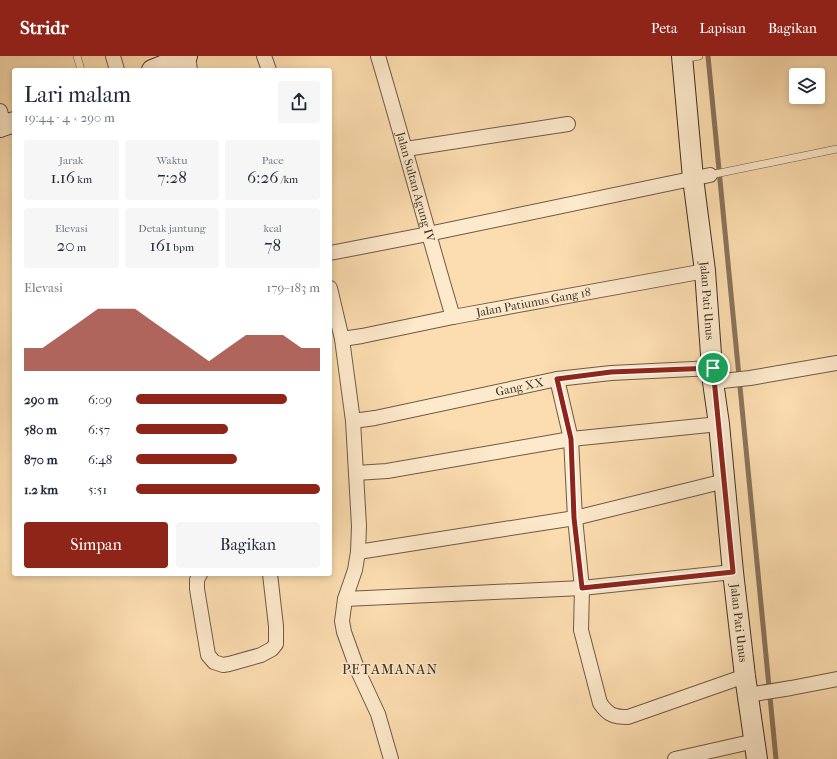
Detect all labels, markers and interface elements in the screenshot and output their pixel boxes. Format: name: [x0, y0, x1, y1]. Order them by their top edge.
text: Stridr: [20, 17, 69, 39]
text: Peta: [651, 20, 678, 37]
text: Lapisan: [700, 20, 746, 37]
text: Bagikan: [768, 20, 817, 37]
map controls: [789, 68, 825, 104]
button: layers: [789, 68, 825, 104]
button: share: [278, 81, 320, 123]
text: Lari malam: [24, 82, 131, 108]
text: 19:44 · 4 × 290 m: [24, 110, 115, 125]
street label: Jalan Sultan Agung IV: [393, 129, 438, 244]
text: Jarak: [59, 154, 84, 167]
text: Waktu: [157, 154, 187, 167]
text: Pace: [262, 154, 284, 167]
text: 1.16: [50, 167, 75, 187]
text: 7:28: [157, 167, 187, 187]
text: 6:26: [247, 167, 278, 187]
text: km: [75, 173, 92, 186]
text: /km: [278, 173, 298, 186]
text: Elevasi: [55, 222, 88, 235]
text: Detak jantung: [138, 222, 206, 235]
text: kcal: [263, 222, 282, 235]
text: 20: [57, 235, 75, 255]
text: 161: [150, 235, 171, 255]
text: 78: [264, 235, 281, 255]
text: m: [75, 241, 86, 254]
text: bpm: [171, 241, 194, 254]
street label: Jalan Pati Unus: [697, 260, 717, 341]
text: Elevasi: [24, 280, 63, 295]
text: 179–183 m: [267, 280, 320, 295]
street label: Jalan Patiunus Gang 18: [474, 285, 592, 320]
pin: [696, 351, 730, 385]
icon: arrive: [702, 357, 724, 379]
street label: Gang XX: [494, 375, 546, 399]
text: 290 m: [24, 392, 58, 407]
text: 6:09: [88, 392, 112, 407]
text: 580 m: [24, 422, 57, 437]
text: 6:57: [88, 422, 110, 437]
text: 870 m: [24, 452, 58, 467]
text: 6:48: [88, 452, 112, 467]
text: 1.2 km: [24, 482, 58, 497]
text: 5:51: [88, 482, 107, 497]
button: Simpan: [24, 522, 168, 568]
button: Bagikan: [176, 522, 320, 568]
street label: Jalan Pati Unus: [727, 582, 750, 664]
district label: PETAMANAN: [342, 661, 438, 678]

